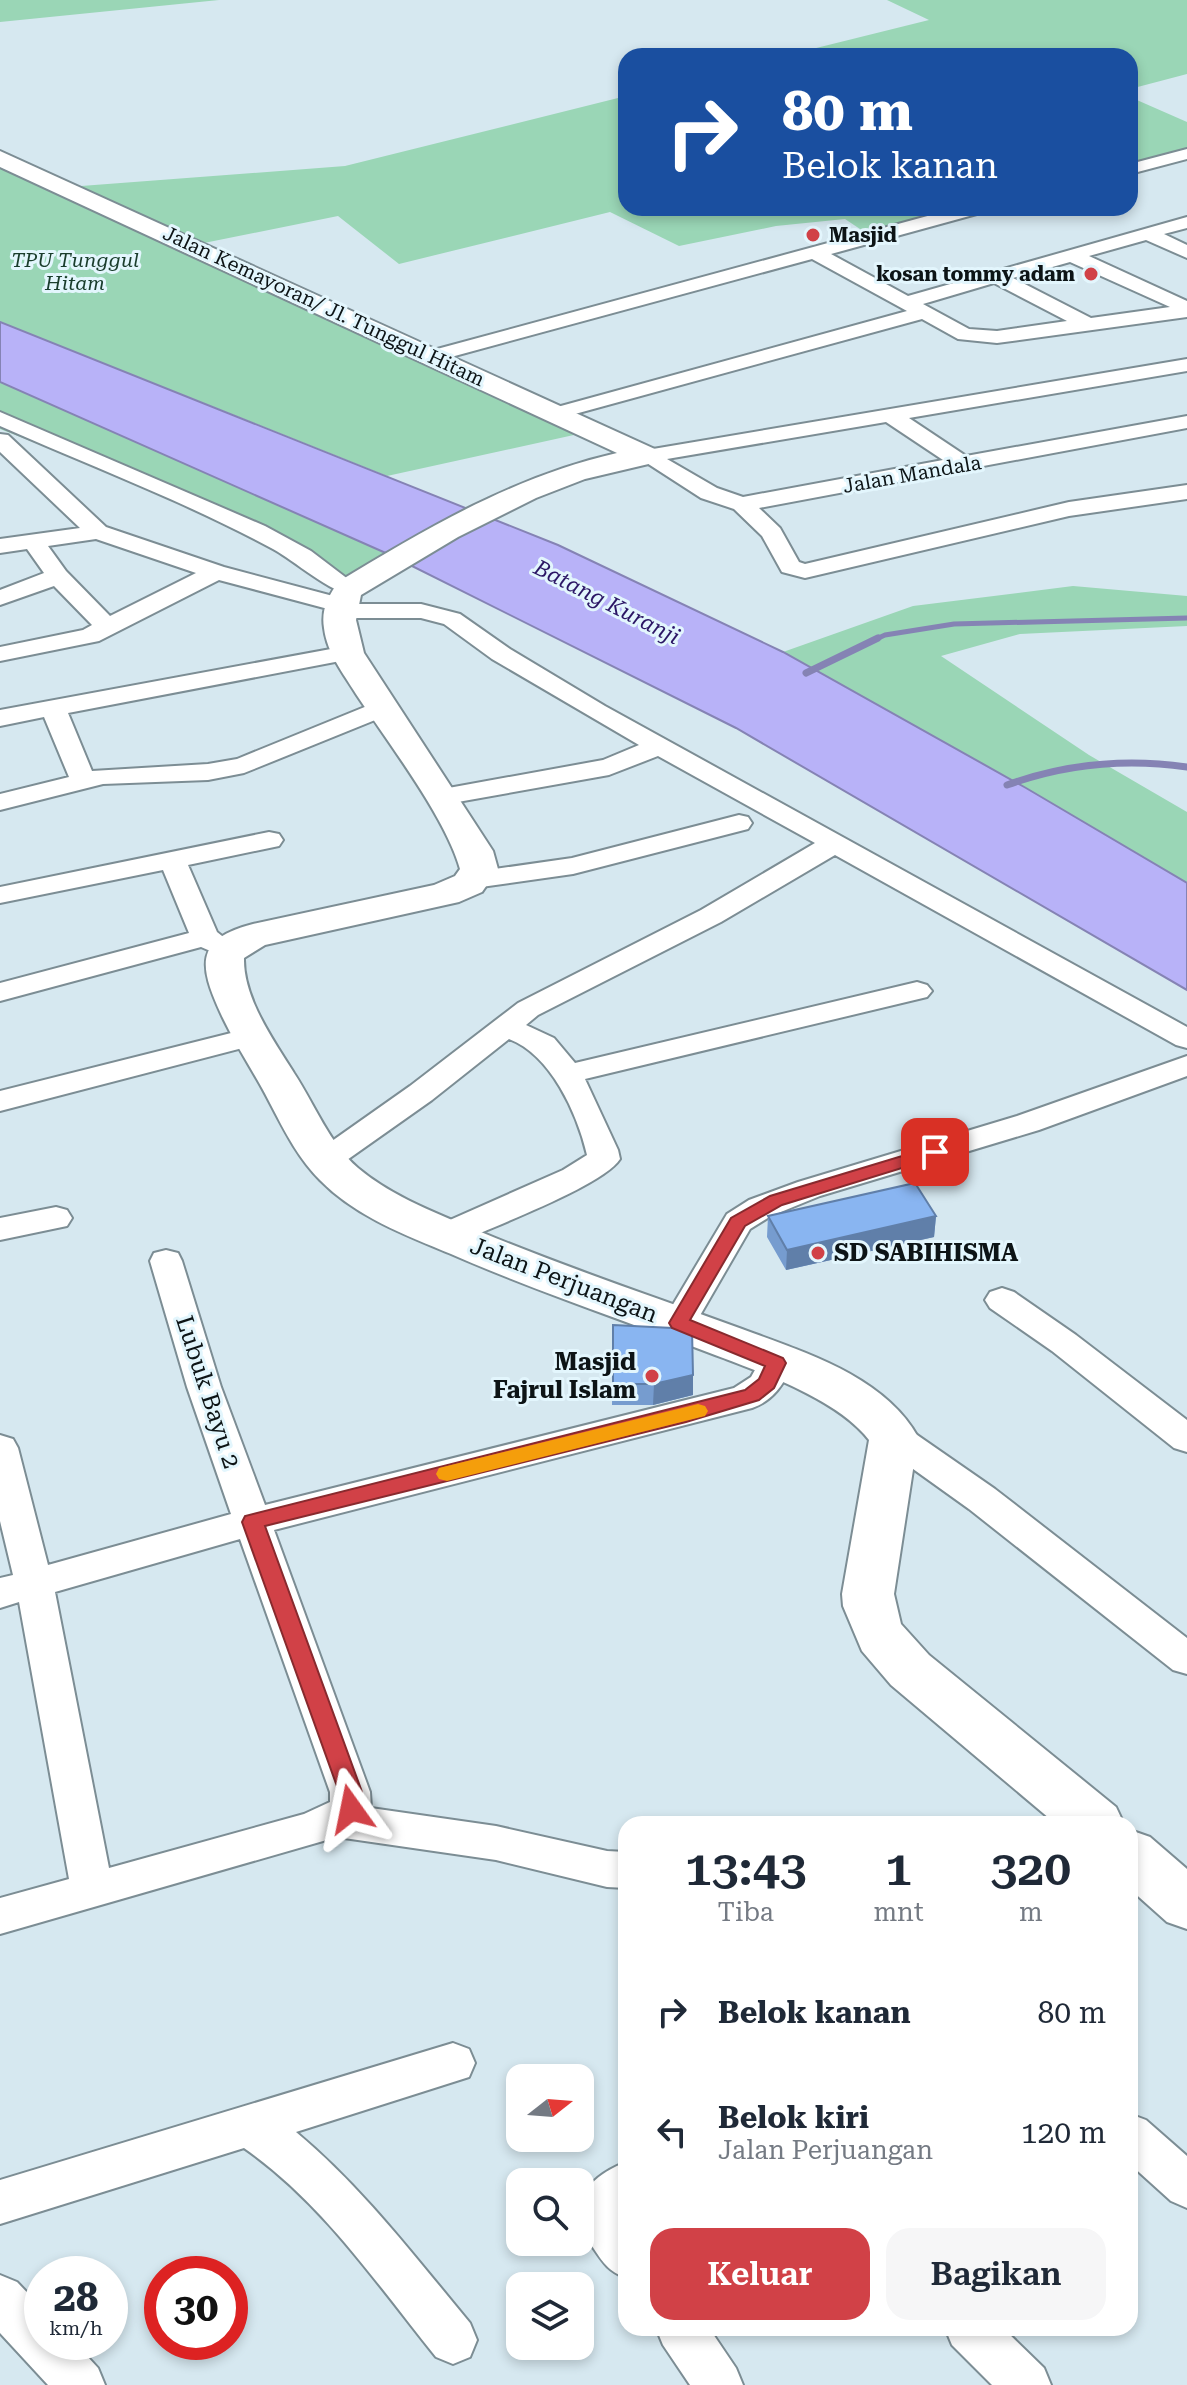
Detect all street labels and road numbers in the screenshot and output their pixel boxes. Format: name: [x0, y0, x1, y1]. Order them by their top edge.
street label: Jalan Kemayoran/ Jl. Tunggul Hitam: [159, 221, 489, 391]
street label: Jalan Mandala: [841, 450, 983, 498]
street label: Jalan Perjuangan: [466, 1231, 662, 1329]
street label: Lubuk Bayu 2: [170, 1312, 246, 1472]

